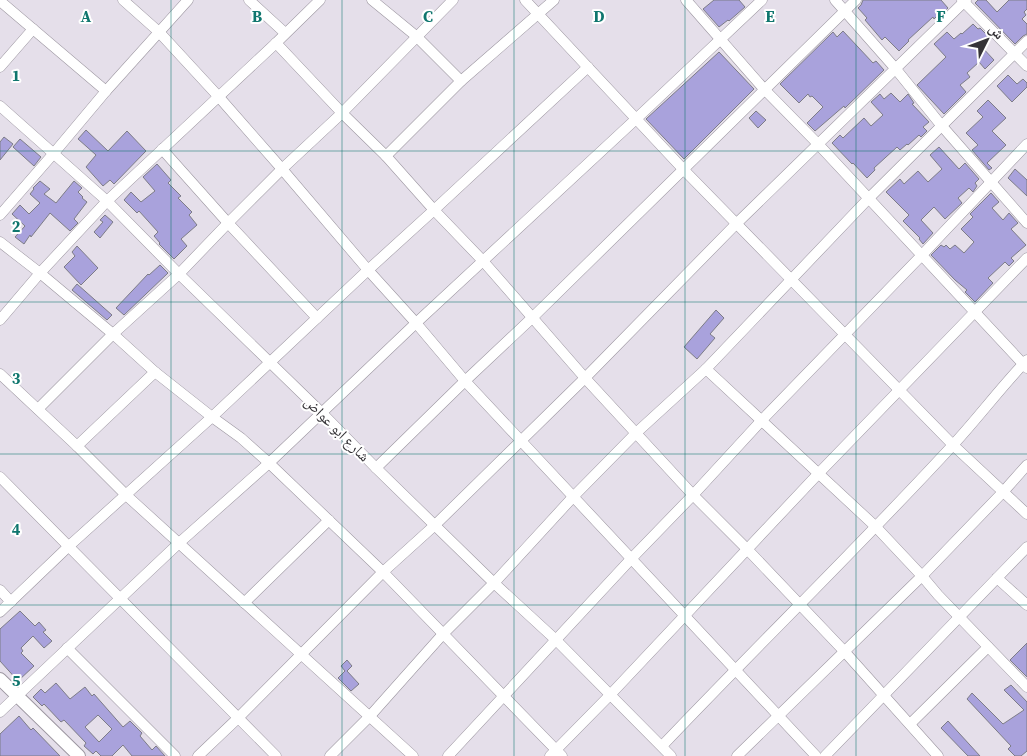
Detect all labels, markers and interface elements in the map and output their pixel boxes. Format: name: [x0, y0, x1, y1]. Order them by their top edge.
text: A: [81, 5, 92, 27]
text: B: [252, 5, 263, 27]
text: C: [423, 5, 433, 27]
text: D: [593, 5, 605, 27]
text: E: [765, 5, 775, 27]
text: F: [936, 5, 946, 27]
north arrow: [962, 15, 1012, 65]
text: ش: [984, 19, 1009, 44]
text: 1: [12, 64, 20, 86]
text: 2: [12, 215, 21, 237]
text: 3: [12, 367, 21, 389]
street label: شارع ابو عواض: [300, 391, 375, 466]
text: 4: [12, 518, 21, 540]
text: 5: [12, 669, 21, 691]

